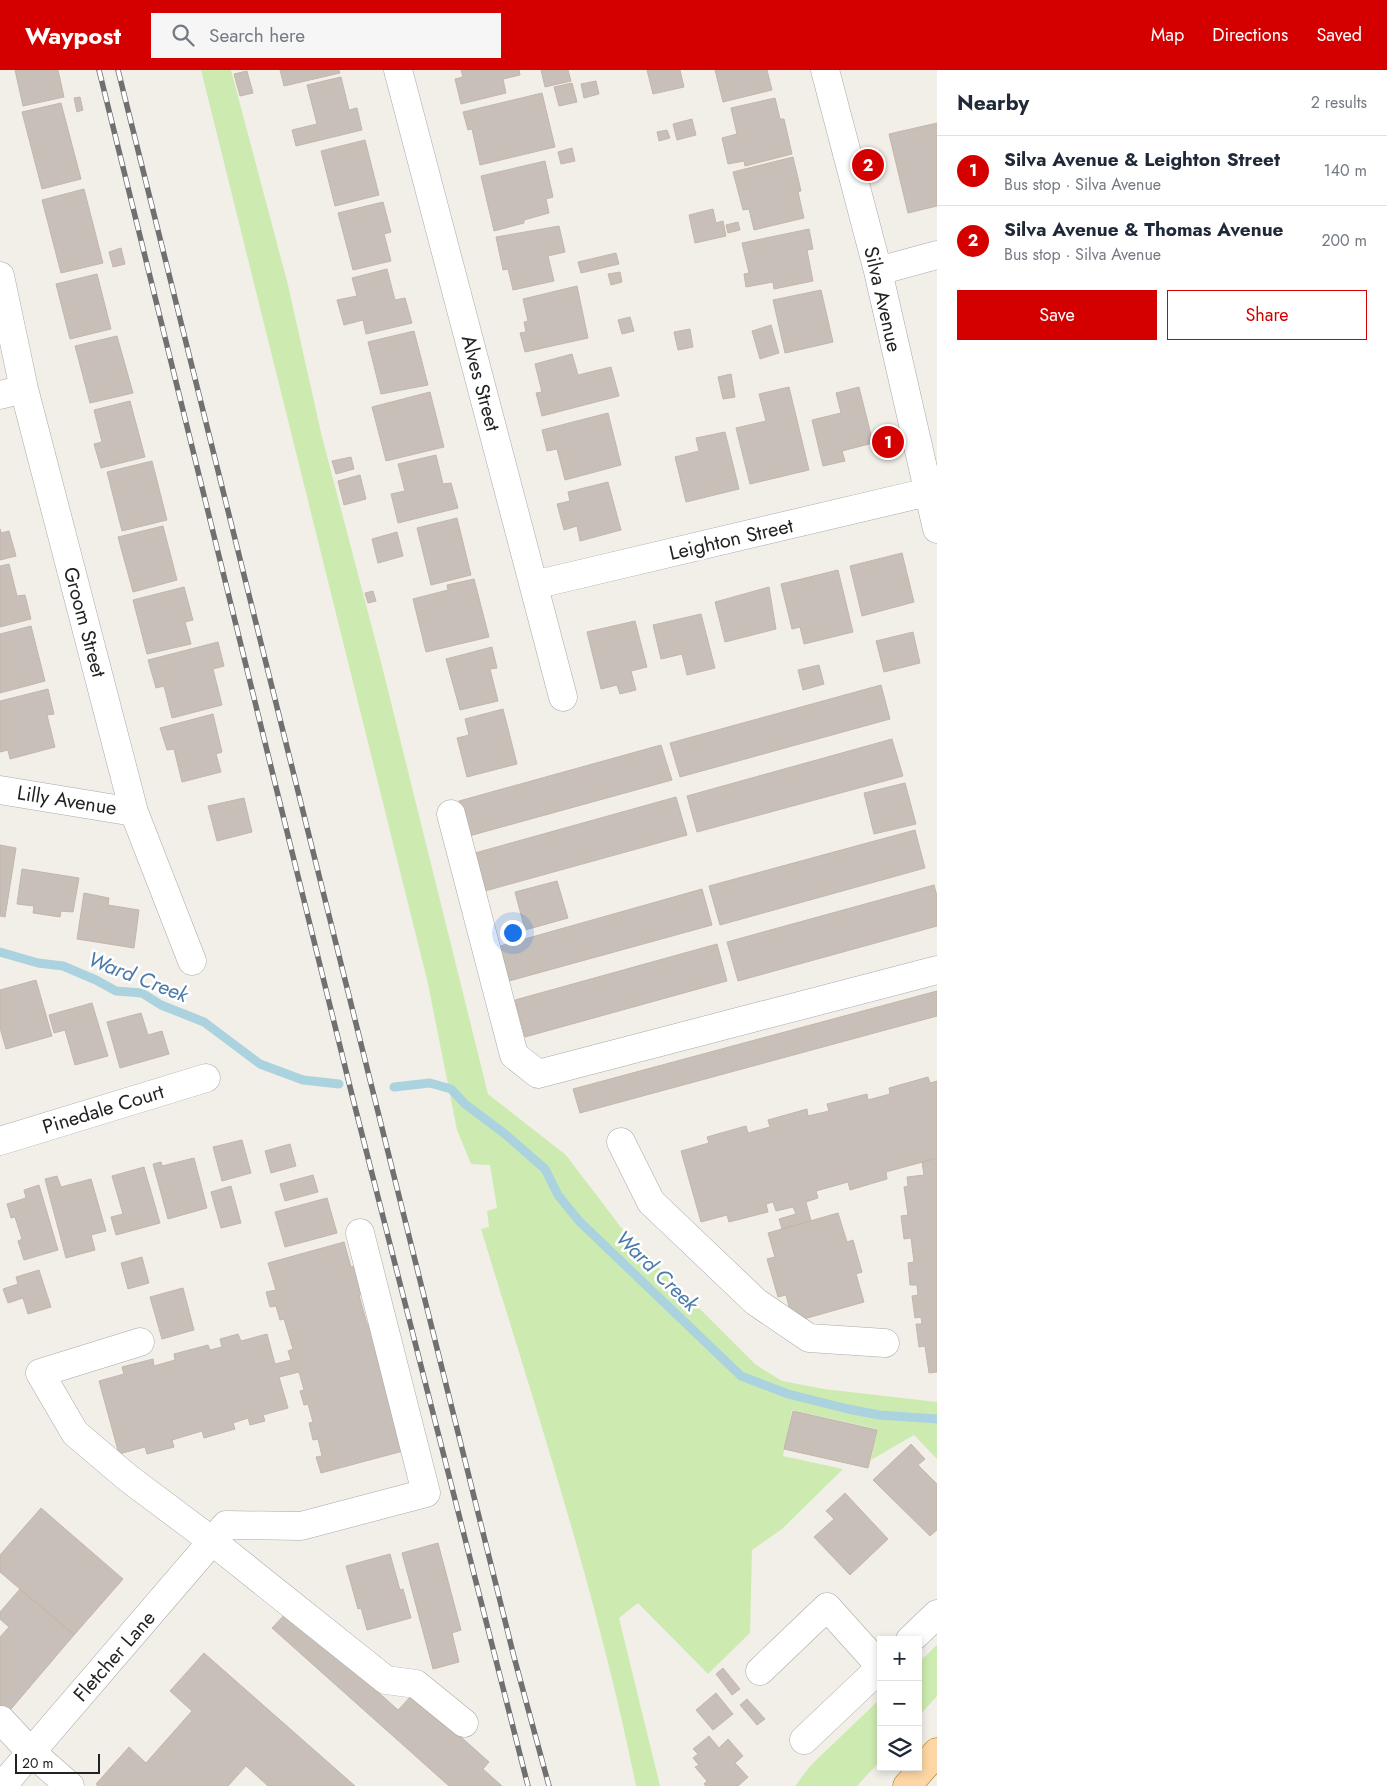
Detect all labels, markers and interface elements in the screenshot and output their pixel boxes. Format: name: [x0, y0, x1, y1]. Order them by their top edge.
search box: [151, 13, 501, 58]
text: Waypost: [25, 18, 121, 53]
icon: search: [169, 21, 197, 49]
text: Search here: [209, 22, 305, 49]
text: Map: [1151, 22, 1184, 48]
text: Directions: [1212, 22, 1288, 48]
text: Saved: [1316, 22, 1362, 48]
text: Nearby: [957, 88, 1029, 118]
text: 2 results: [1311, 91, 1367, 114]
pin: 2: [852, 146, 884, 184]
text: Silva Avenue & Leighton Street: [1004, 146, 1280, 173]
text: 1: [969, 159, 977, 182]
text: 140 m: [1324, 159, 1367, 182]
text: Bus stop · Silva Avenue: [1004, 173, 1161, 196]
text: Silva Avenue & Thomas Avenue: [1004, 216, 1284, 243]
text: 2: [968, 229, 978, 252]
text: 200 m: [1321, 229, 1367, 252]
street label: Silva Avenue: [856, 243, 909, 355]
text: Bus stop · Silva Avenue: [1004, 243, 1161, 266]
button: Save: [957, 290, 1157, 340]
button: Share: [1167, 290, 1367, 340]
street label: Alves Street: [454, 332, 507, 435]
pin: 1: [872, 423, 904, 461]
street label: Leighton Street: [666, 511, 796, 568]
street label: Groom Street: [56, 564, 113, 681]
street label: Lilly Avenue: [15, 778, 119, 823]
your location: [500, 920, 526, 946]
water label: Ward Creek: [84, 944, 193, 1010]
street label: Pinedale Court: [39, 1077, 168, 1142]
water label: Ward Creek: [609, 1224, 706, 1319]
street label: Fletcher Lane: [67, 1604, 162, 1708]
map controls: [877, 1636, 922, 1771]
button: +: [877, 1636, 922, 1681]
button: −: [877, 1681, 922, 1726]
button: layers: [877, 1726, 922, 1771]
scale bar: [15, 1751, 100, 1774]
text: 20 m: [22, 1753, 54, 1773]

